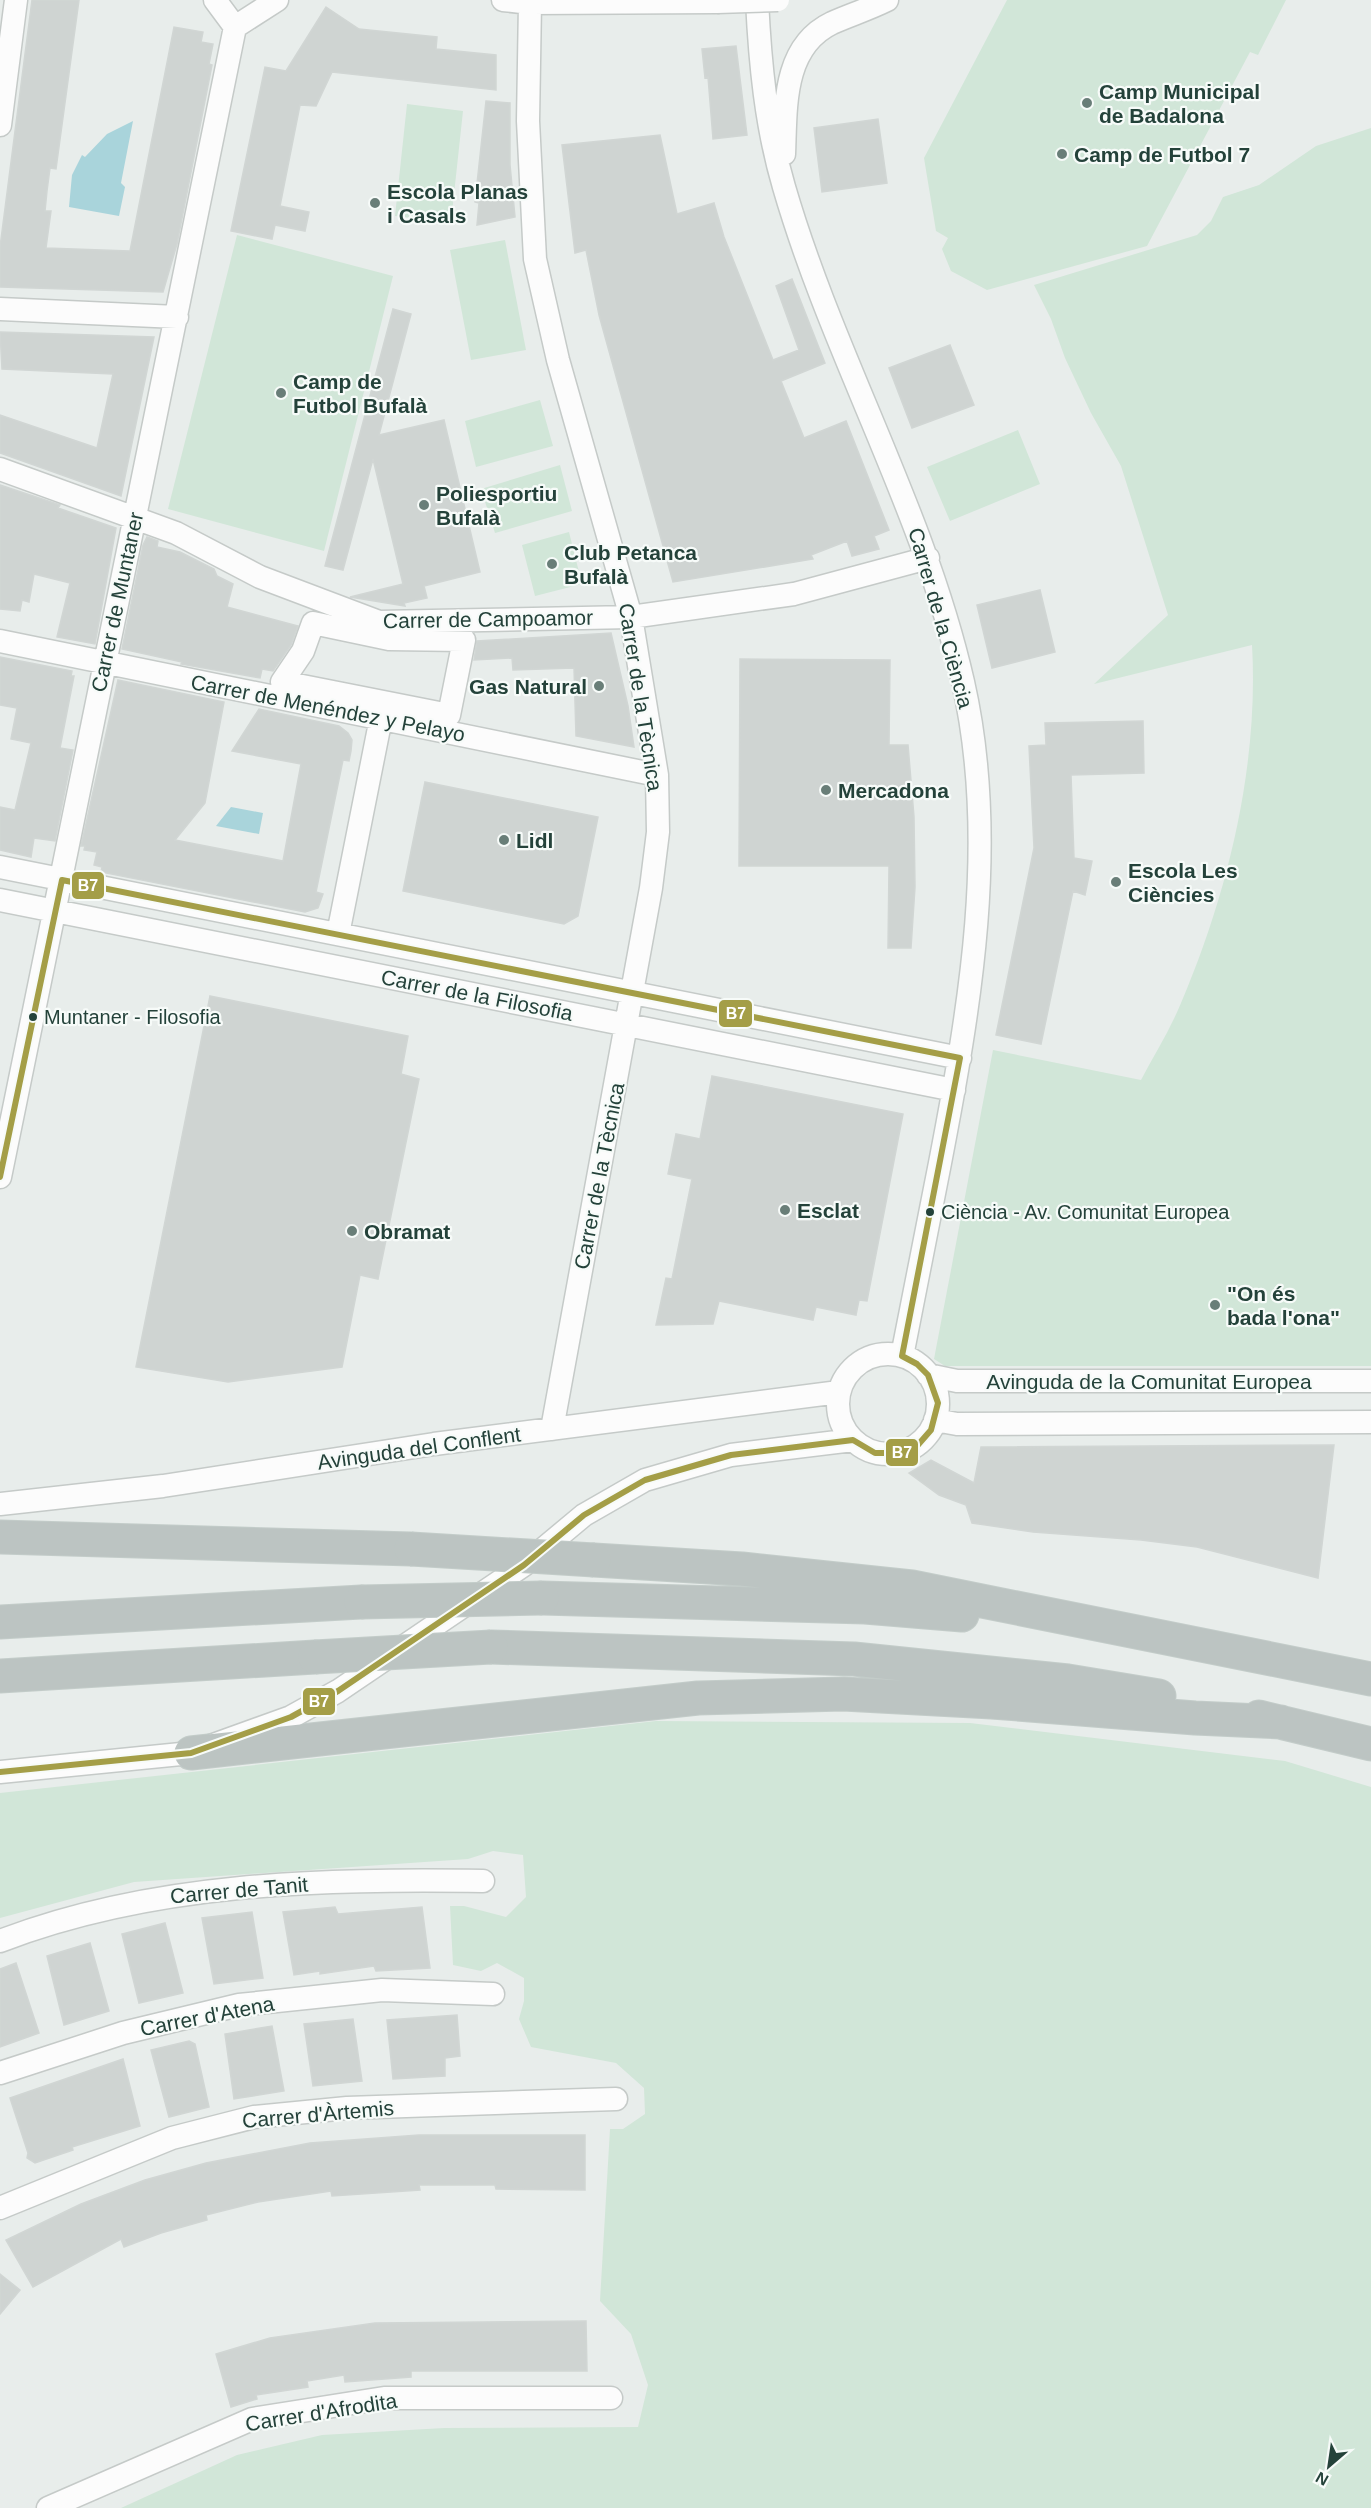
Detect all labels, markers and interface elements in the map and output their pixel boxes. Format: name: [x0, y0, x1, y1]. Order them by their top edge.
place label: Camp Municipal de Badalona: [1099, 80, 1260, 127]
marker: Camp Municipal de Badalona: [1080, 96, 1094, 110]
place label: Camp de Futbol 7: [1074, 143, 1250, 166]
marker: Camp de Futbol 7: [1055, 147, 1069, 161]
place label: Escola Planas i Casals: [387, 180, 528, 227]
marker: Escola Planas i Casals: [368, 196, 382, 210]
place label: Camp de Futbol Bufalà: [293, 370, 427, 417]
marker: Camp de Futbol Bufalà: [274, 386, 288, 400]
place label: Poliesportiu Bufalà: [436, 482, 557, 529]
marker: Poliesportiu Bufalà: [417, 498, 431, 512]
street label: Carrer de Muntaner: [87, 510, 147, 694]
street label: Carrer de la Ciència: [904, 525, 978, 711]
place label: Club Petanca Bufalà: [564, 541, 697, 588]
marker: Club Petanca Bufalà: [545, 557, 559, 571]
street label: Carrer de la Tècnica: [615, 601, 667, 793]
street label: Carrer de Campoamor: [383, 606, 593, 632]
street label: Carrer de Menéndez y Pelayo: [189, 670, 467, 746]
place label: Gas Natural: [469, 675, 587, 698]
marker: Gas Natural: [592, 679, 606, 693]
place label: Mercadona: [838, 779, 949, 802]
marker: Mercadona: [819, 783, 833, 797]
place label: Lidl: [516, 829, 553, 852]
marker: Lidl: [497, 833, 511, 847]
place label: Escola Les Ciències: [1128, 859, 1238, 906]
line badge: B7: [71, 871, 105, 900]
marker: Escola Les Ciències: [1109, 875, 1123, 889]
text: B7: [78, 877, 98, 894]
street label: Carrer de la Filosofia: [379, 965, 575, 1025]
line badge: B7: [718, 999, 753, 1028]
text: B7: [726, 1005, 746, 1022]
place label: Muntaner - Filosofia: [44, 1006, 222, 1028]
marker: Muntaner - Filosofia: [27, 1011, 39, 1023]
street label: Carrer de la Tècnica: [570, 1080, 628, 1271]
place label: Esclat: [797, 1199, 859, 1222]
place label: Ciència - Av. Comunitat Europea: [941, 1201, 1230, 1223]
marker: Esclat: [778, 1203, 792, 1217]
marker: Ciència - Av. Comunitat Europea: [924, 1206, 936, 1218]
place label: Obramat: [364, 1220, 450, 1243]
marker: Obramat: [345, 1224, 359, 1238]
place label: "On és bada l'ona": [1227, 1282, 1340, 1329]
marker: "On és bada l'ona": [1208, 1298, 1222, 1312]
street label: Avinguda de la Comunitat Europea: [986, 1370, 1312, 1393]
street label: Avinguda del Conflent: [316, 1422, 522, 1474]
line badge: B7: [885, 1438, 919, 1467]
text: B7: [892, 1444, 912, 1461]
line badge: B7: [302, 1687, 336, 1716]
text: B7: [309, 1693, 329, 1710]
street label: Carrer de Tanit: [169, 1872, 309, 1907]
street label: Carrer d'Atena: [138, 1992, 276, 2040]
street label: Carrer d'Àrtemis: [241, 2096, 395, 2132]
street label: Carrer d'Afrodita: [243, 2389, 399, 2435]
north arrow: [1299, 2436, 1359, 2496]
text: N: [1313, 2468, 1331, 2489]

